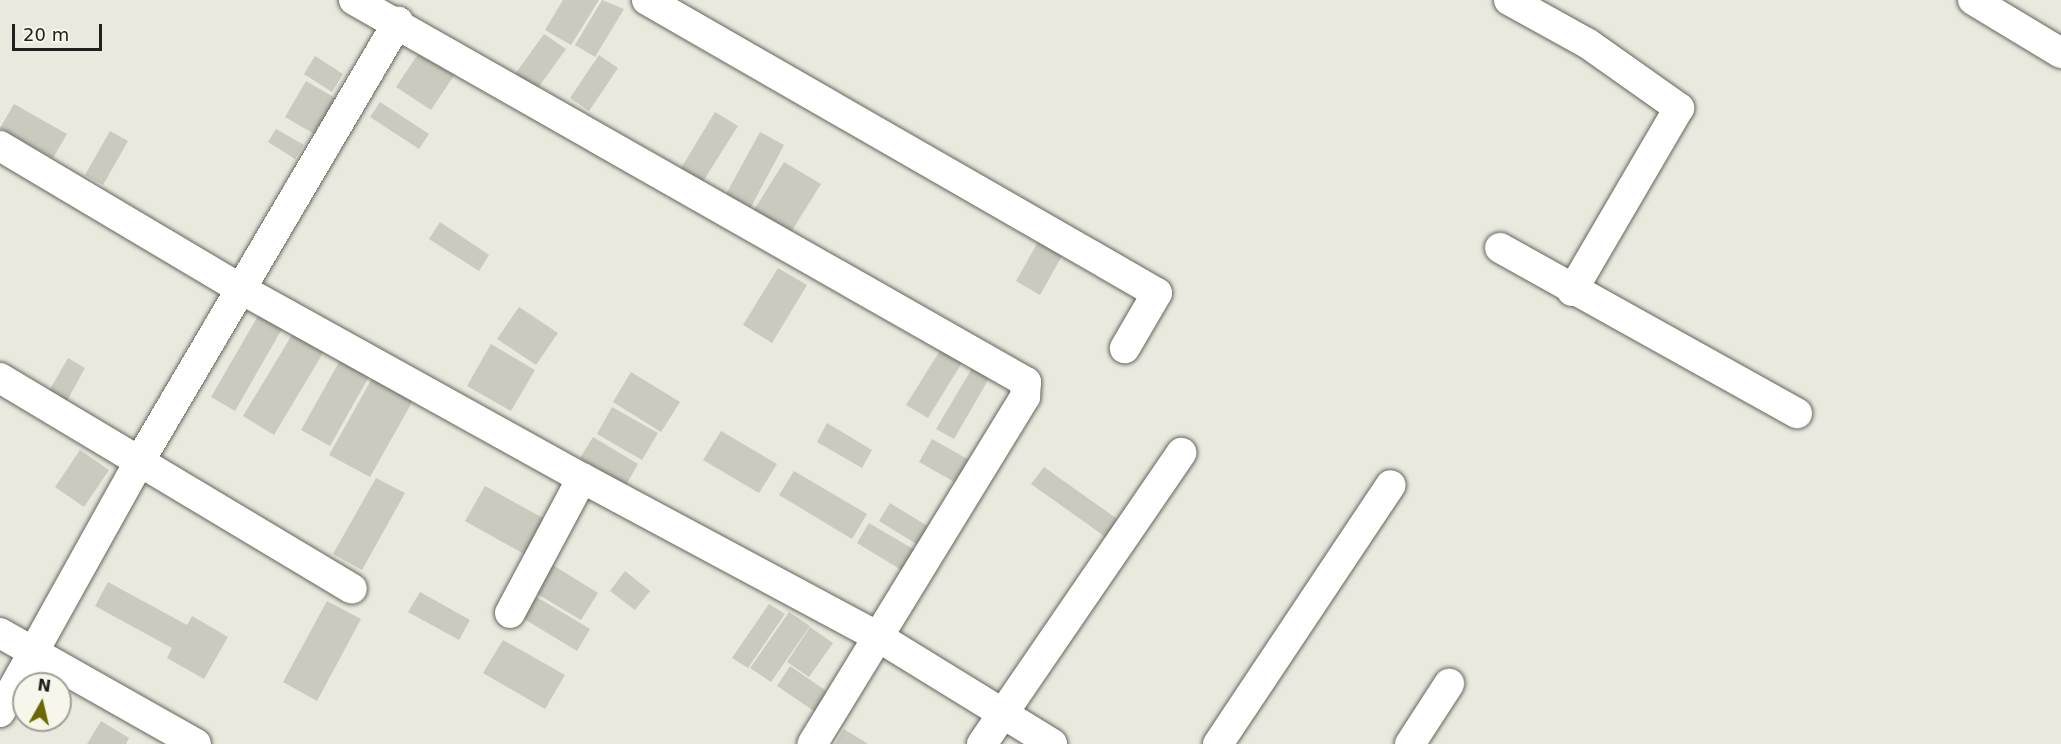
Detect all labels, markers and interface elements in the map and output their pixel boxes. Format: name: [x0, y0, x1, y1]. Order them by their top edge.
scale bar: [15, 12, 105, 50]
text: 20 m: [23, 24, 69, 45]
north arrow: [12, 672, 72, 732]
text: N: [36, 675, 52, 696]

